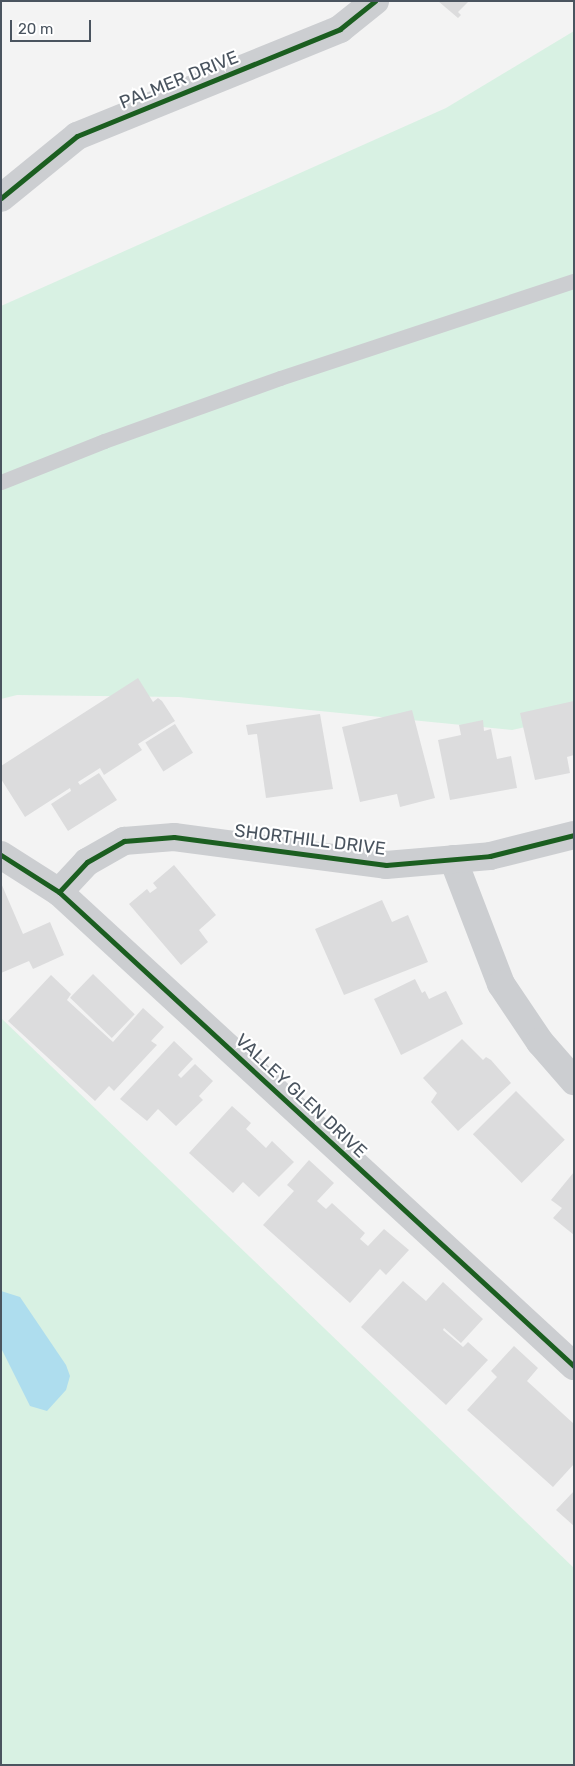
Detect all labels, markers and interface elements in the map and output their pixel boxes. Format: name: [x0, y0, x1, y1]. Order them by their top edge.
scale bar: [12, 10, 94, 42]
text: 20 m: [18, 20, 53, 38]
street label: PALMER DRIVE: [116, 46, 242, 114]
street label: SHORTHILL DRIVE: [233, 820, 387, 860]
street label: VALLEY GLEN DRIVE: [231, 1029, 371, 1163]

